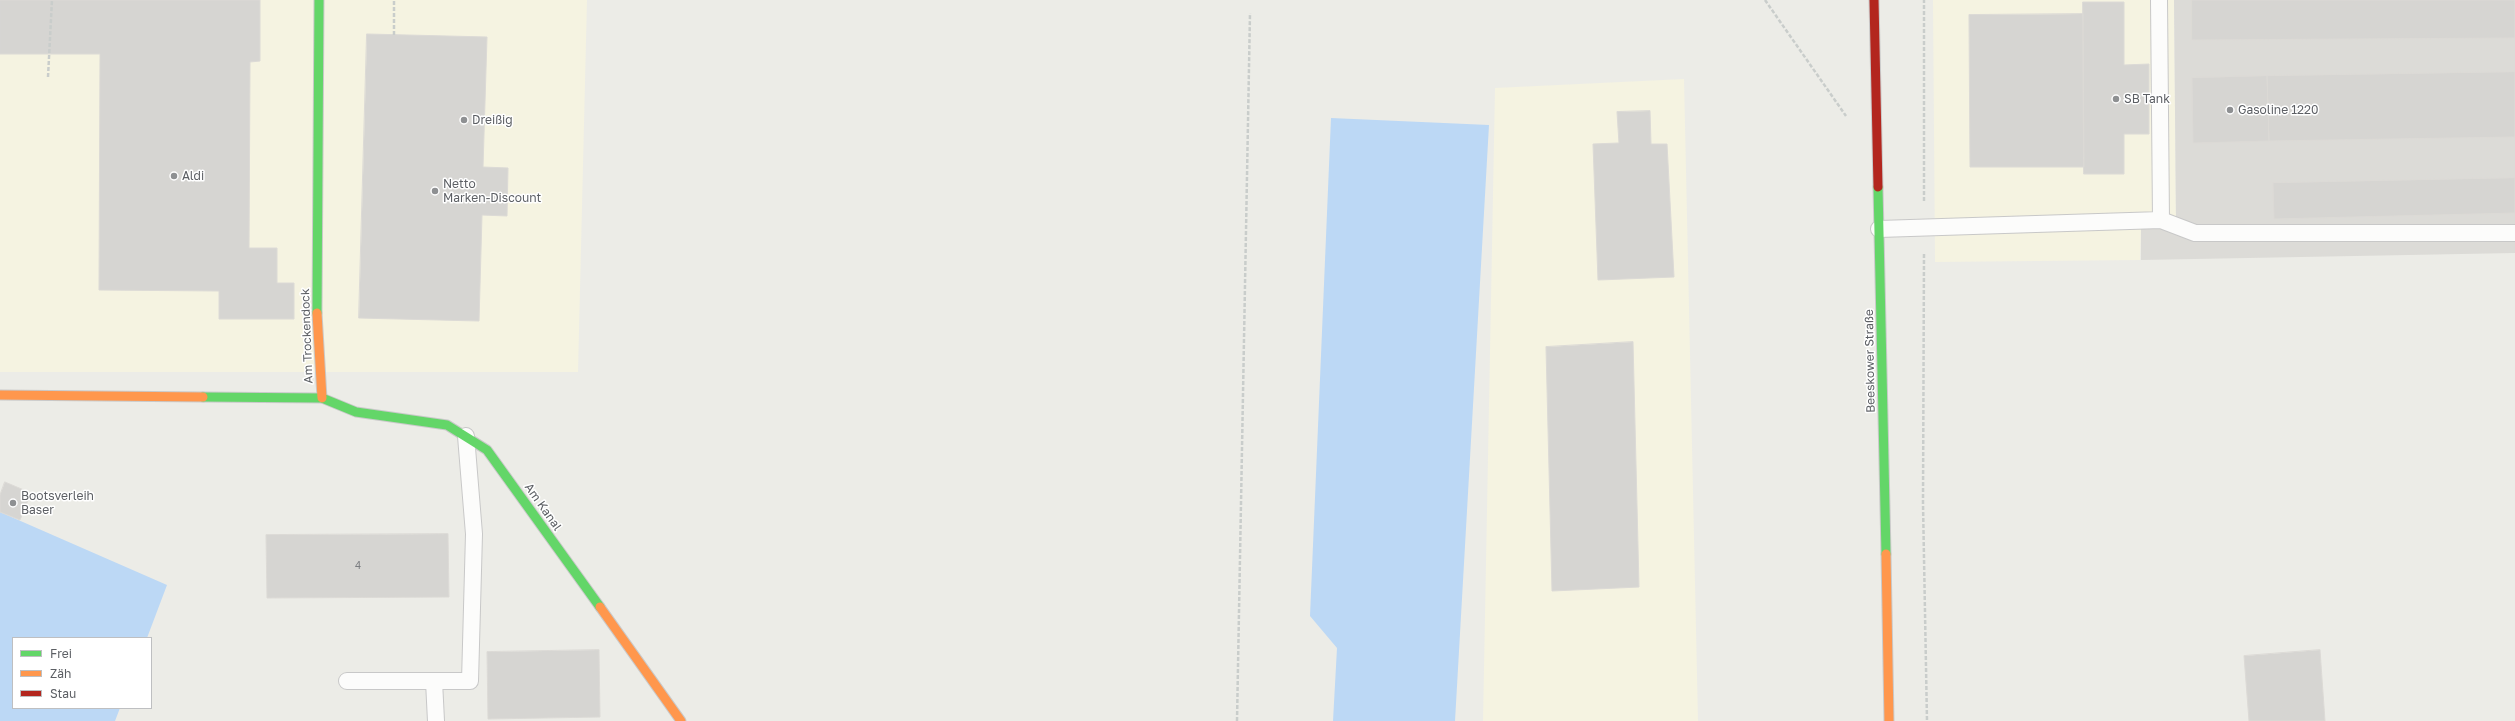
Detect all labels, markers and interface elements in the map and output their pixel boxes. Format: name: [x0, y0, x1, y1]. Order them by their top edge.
place label: SB Tank: [2124, 92, 2170, 106]
marker: SB Tank: [2111, 94, 2121, 104]
place label: Gasoline 1220: [2238, 103, 2318, 117]
marker: Gasoline 1220: [2225, 105, 2235, 115]
place label: Dreißig: [472, 113, 513, 127]
marker: Dreißig: [459, 115, 469, 125]
place label: Aldi: [182, 169, 204, 183]
marker: Aldi: [169, 171, 179, 181]
place label: Netto Marken-Discount: [443, 177, 541, 205]
marker: Netto Marken-Discount: [430, 186, 440, 196]
street label: Am Trockendock: [298, 288, 316, 384]
street label: Beeskower Straße: [1862, 309, 1878, 413]
street label: Am Kanal: [521, 481, 565, 533]
place label: Bootsverleih Baser: [21, 489, 94, 517]
marker: Bootsverleih Baser: [8, 498, 18, 508]
house number: 4: [355, 560, 361, 572]
legend: [12, 637, 152, 709]
text: Frei: [50, 646, 72, 661]
text: Zäh: [50, 666, 71, 681]
text: Stau: [50, 686, 76, 701]

